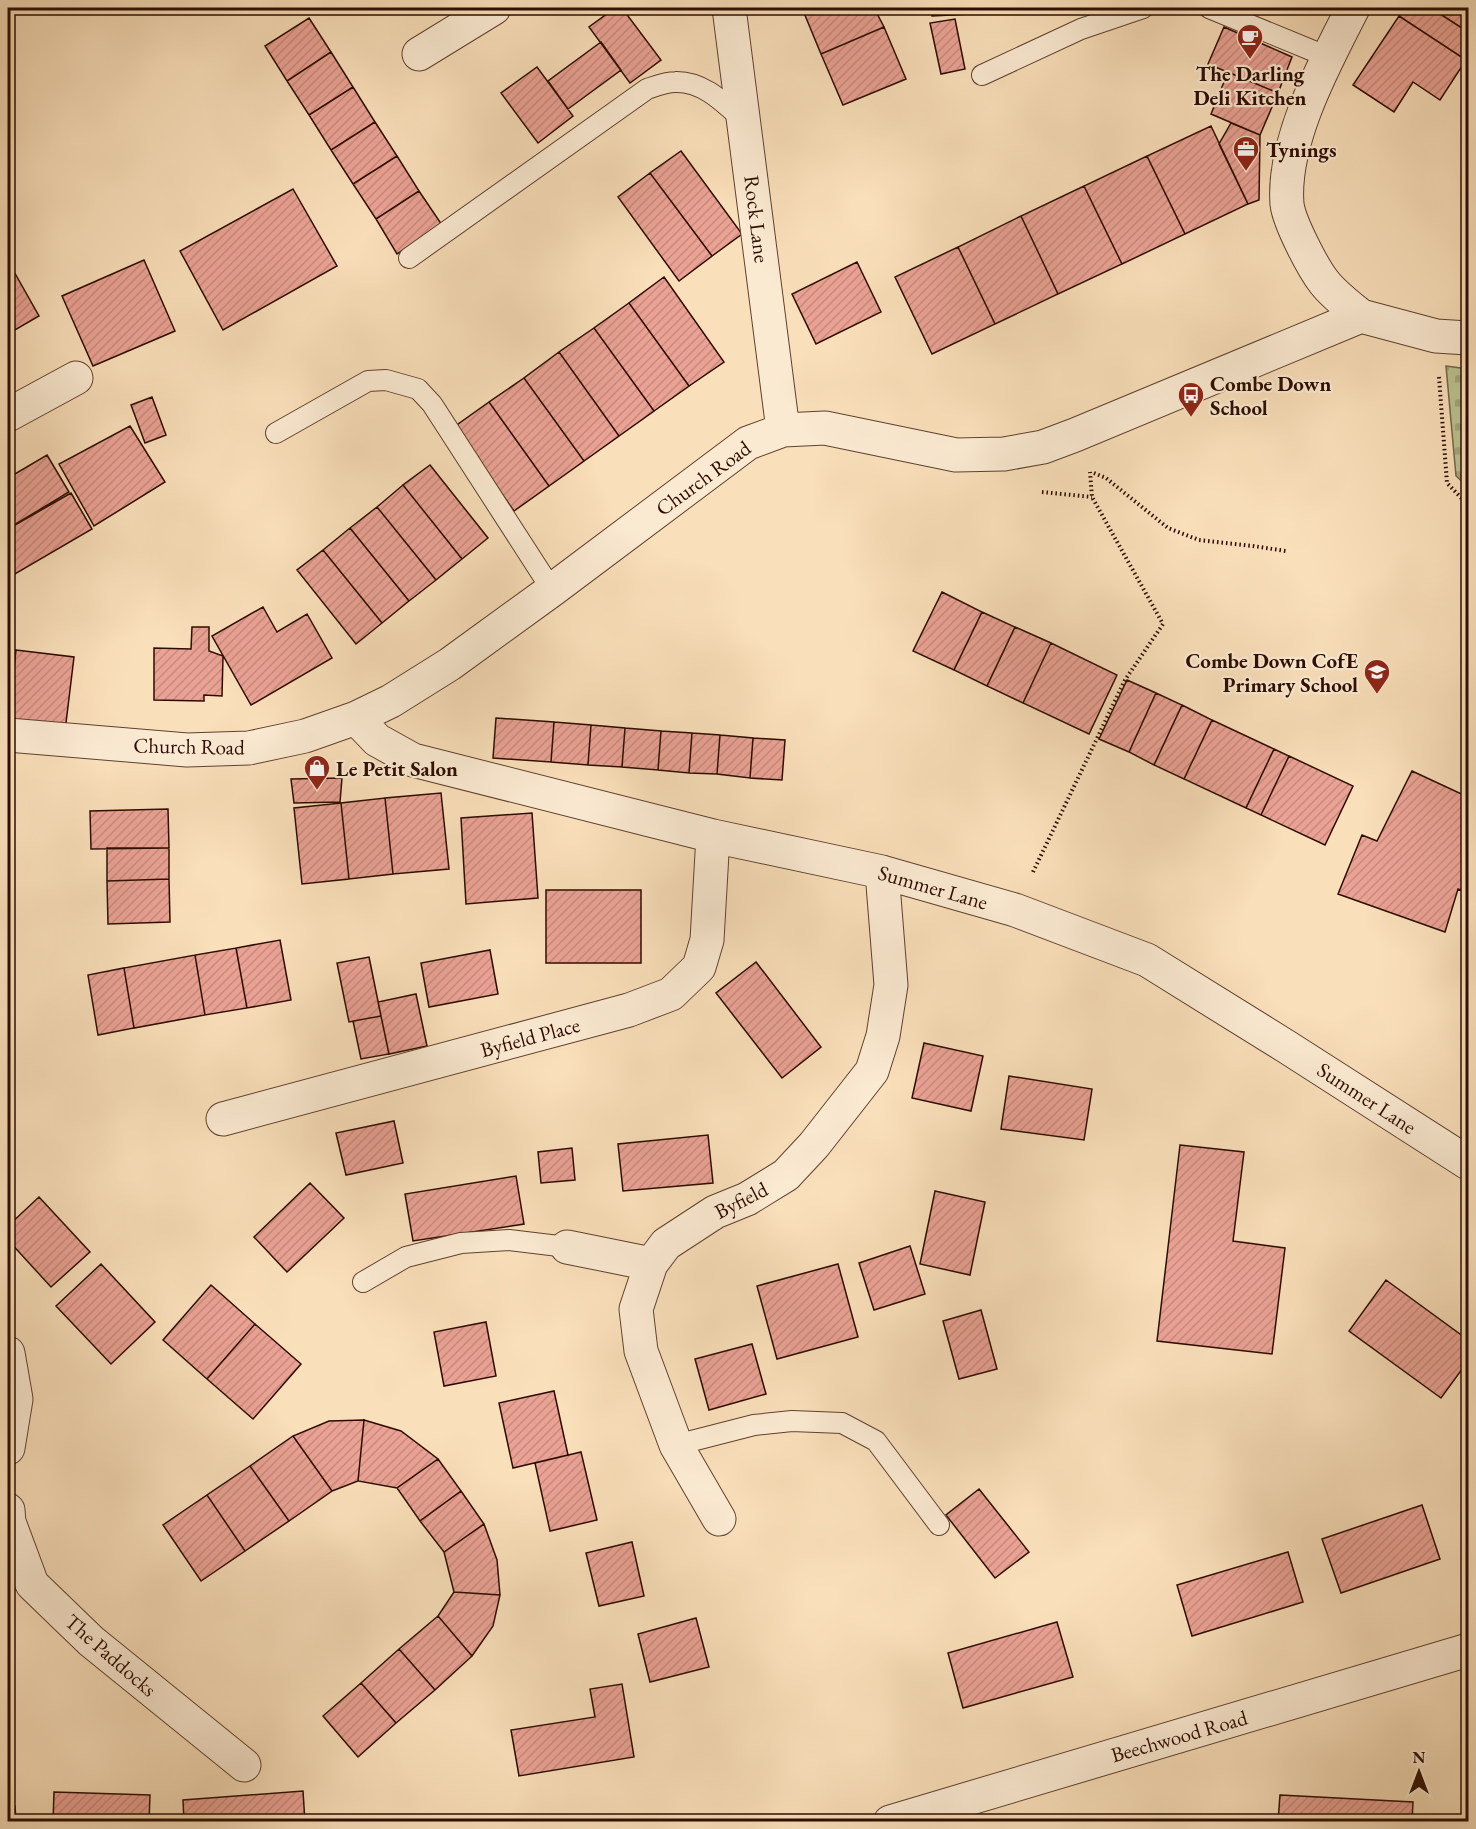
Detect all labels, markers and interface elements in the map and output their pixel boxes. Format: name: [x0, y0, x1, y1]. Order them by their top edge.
cafe icon: The Darling Deli Kitchen: [1235, 22, 1265, 60]
place label: The Darling Deli Kitchen: [1194, 60, 1307, 111]
office icon: Tynings: [1231, 134, 1261, 172]
place label: Tynings: [1266, 136, 1337, 163]
street label: Rock Lane: [738, 174, 776, 264]
place label: Combe Down School: [1210, 370, 1331, 421]
bus stop icon: Combe Down School: [1176, 380, 1206, 418]
street label: Church Road: [650, 434, 756, 522]
place label: Combe Down CofE Primary School: [1185, 647, 1358, 698]
school or university icon: Combe Down CofE Primary School: [1362, 657, 1392, 695]
street label: Church Road: [133, 732, 245, 760]
shop icon: Le Petit Salon: [302, 753, 332, 791]
place label: Le Petit Salon: [336, 755, 458, 782]
street label: Summer Lane: [875, 858, 991, 916]
street label: Byfield Place: [477, 1011, 583, 1063]
street label: Summer Lane: [1312, 1056, 1422, 1140]
street label: Byfield: [710, 1175, 773, 1225]
street label: The Paddocks: [59, 1608, 163, 1702]
street label: Beechwood Road: [1108, 1704, 1251, 1768]
north arrow: [1389, 1742, 1449, 1802]
text: N: [1413, 1747, 1426, 1768]

